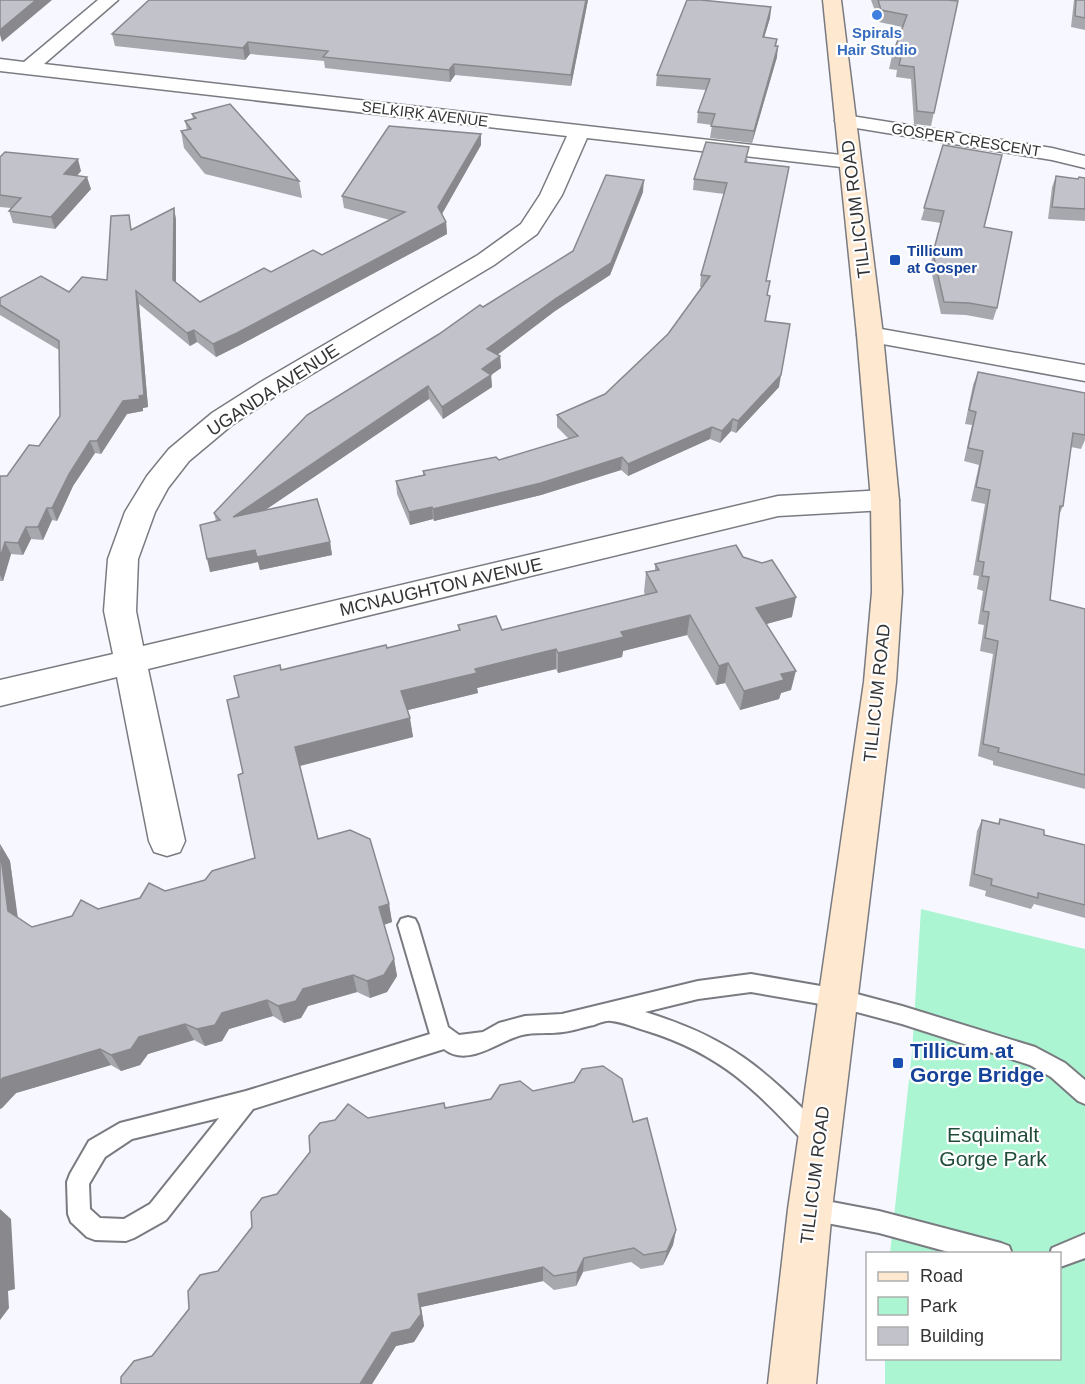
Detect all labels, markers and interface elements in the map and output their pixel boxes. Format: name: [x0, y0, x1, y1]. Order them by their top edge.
marker: Spirals Hair Studio: [870, 8, 884, 22]
place label: Spirals Hair Studio: [837, 24, 917, 58]
street label: SELKIRK AVENUE: [361, 97, 489, 130]
street label: GOSPER CRESCENT: [890, 119, 1042, 160]
street label: TILLICUM ROAD: [838, 139, 874, 279]
place label: Tillicum at Gosper: [907, 242, 977, 276]
marker: Tillicum at Gosper: [888, 253, 902, 267]
street label: UGANDA AVENUE: [204, 340, 342, 440]
street label: MCNAUGHTON AVENUE: [338, 554, 544, 620]
street label: TILLICUM ROAD: [860, 623, 894, 763]
place label: Tillicum at Gorge Bridge: [910, 1039, 1044, 1086]
marker: Tillicum at Gorge Bridge: [891, 1056, 905, 1070]
street label: TILLICUM ROAD: [797, 1105, 833, 1245]
park label: Esquimalt Gorge Park: [939, 1123, 1047, 1170]
legend: [866, 1252, 1061, 1360]
text: Road: [920, 1266, 963, 1286]
text: Park: [920, 1296, 958, 1316]
text: Building: [920, 1326, 984, 1346]

